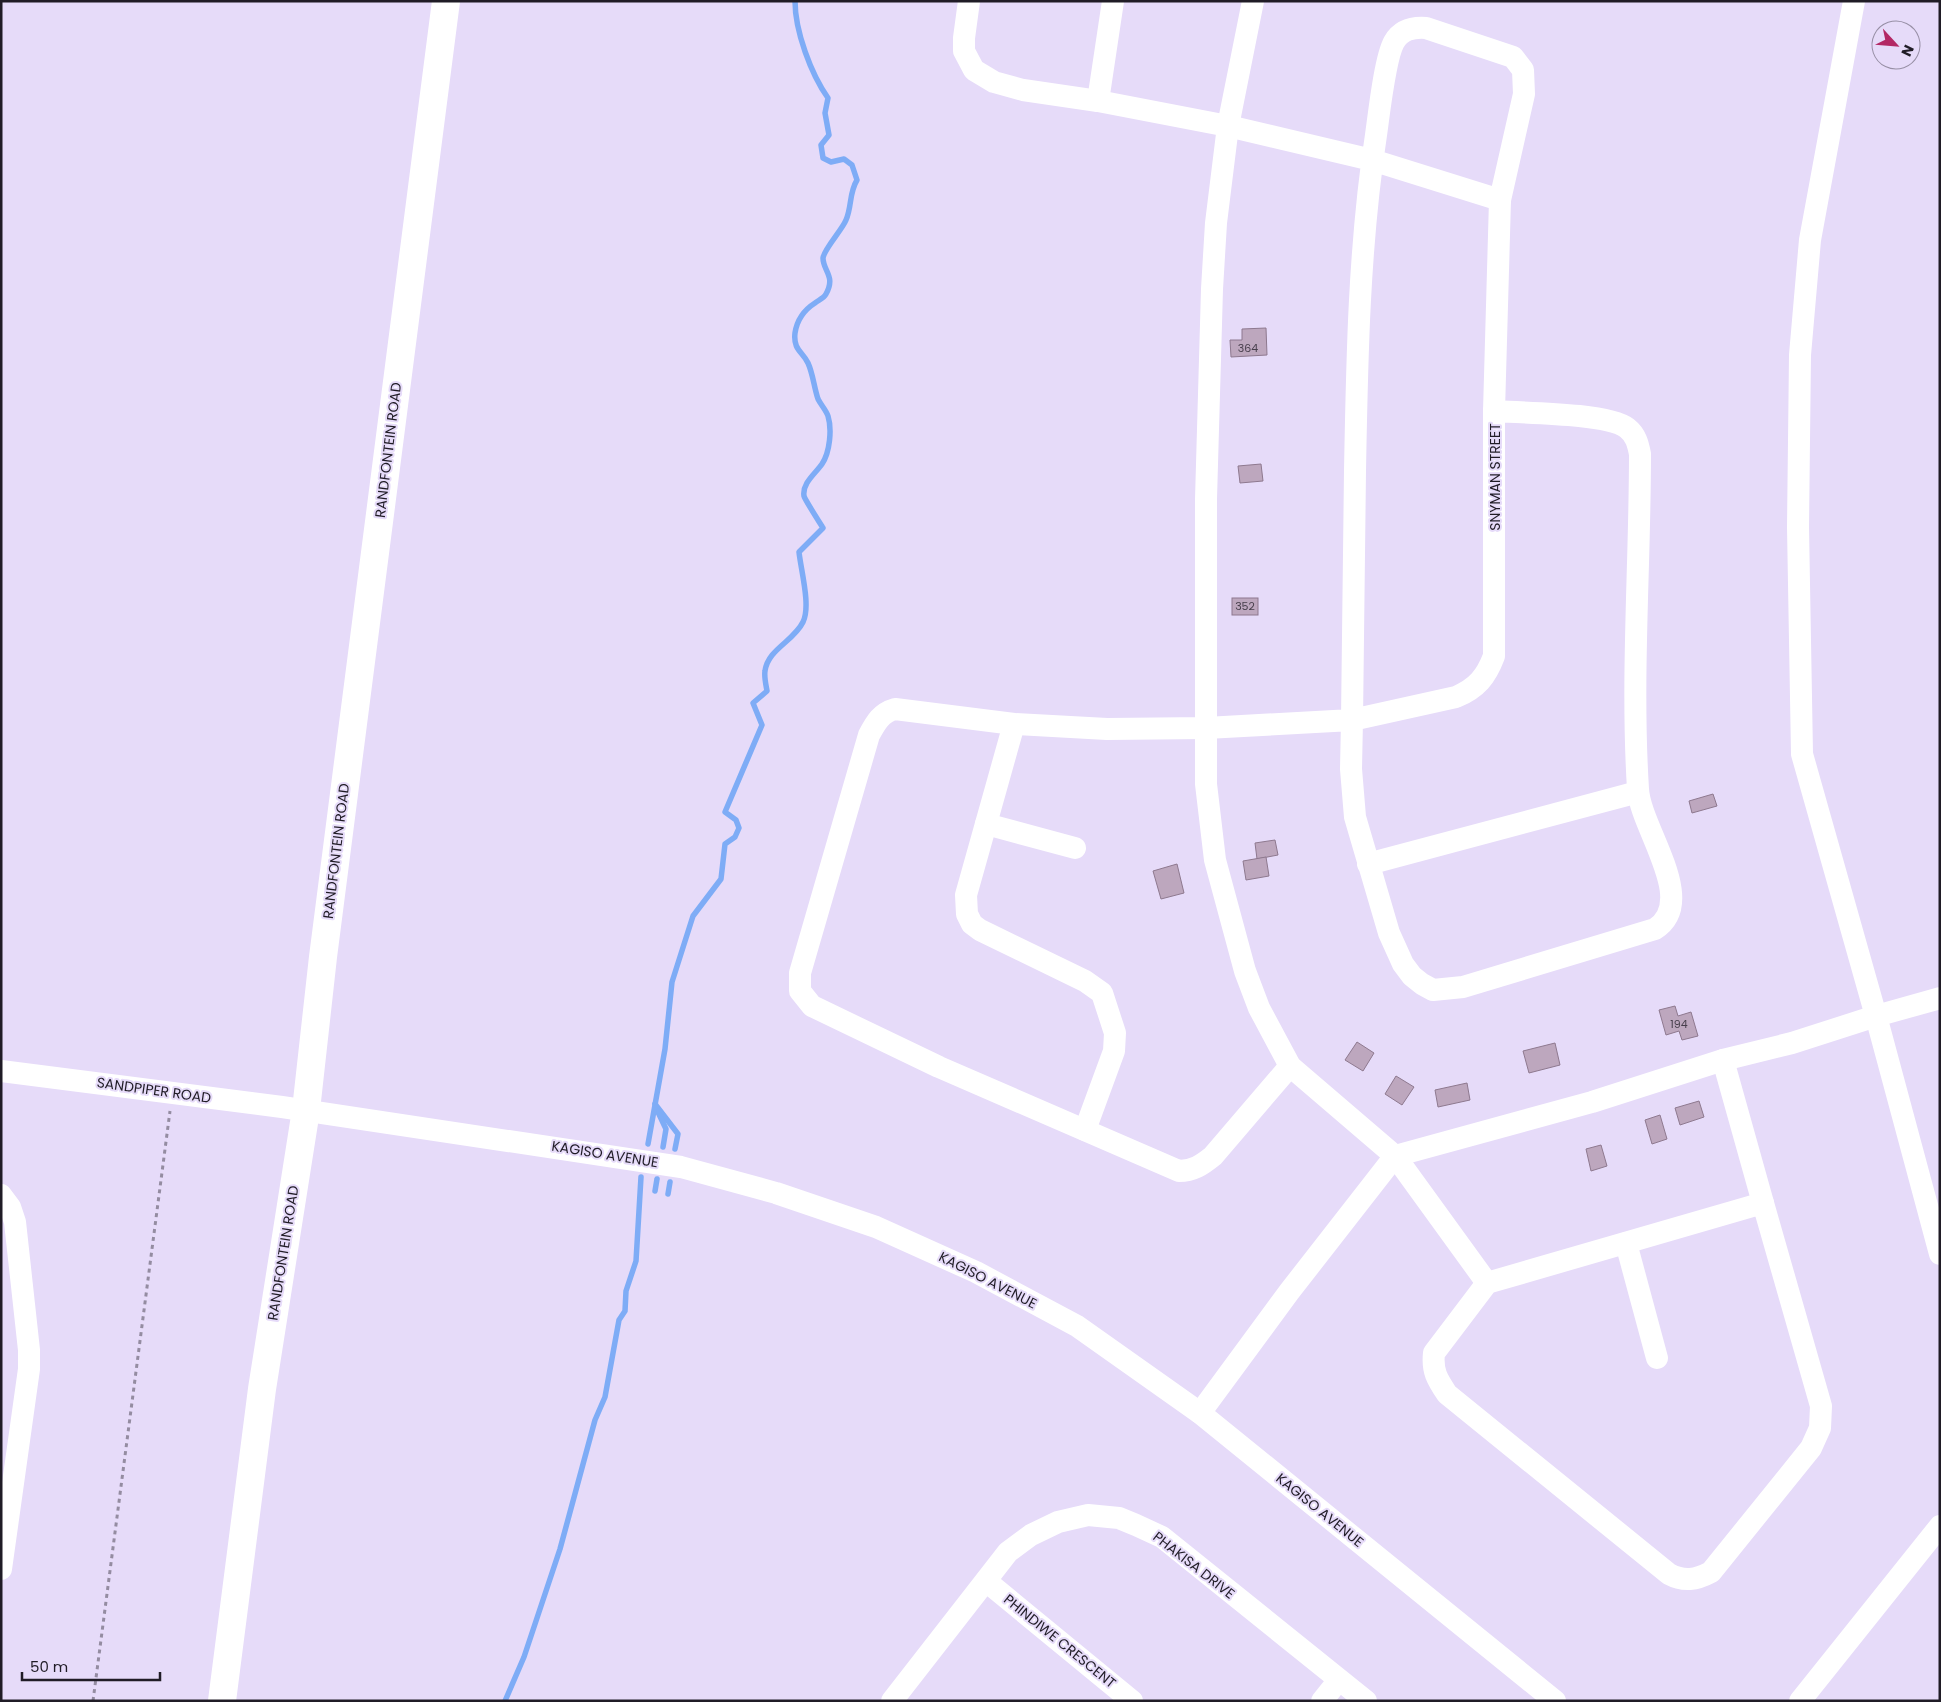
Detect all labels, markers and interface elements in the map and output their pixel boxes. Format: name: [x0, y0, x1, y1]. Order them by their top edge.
north arrow: [1871, 20, 1921, 70]
text: N: [1896, 42, 1919, 60]
house number: 364: [1238, 340, 1258, 356]
street label: RANDFONTEIN ROAD: [370, 381, 406, 519]
street label: SNYMAN STREET: [1485, 423, 1505, 531]
house number: 352: [1235, 598, 1255, 614]
street label: RANDFONTEIN ROAD: [318, 782, 354, 920]
house number: 194: [1670, 1016, 1688, 1032]
street label: SANDPIPER ROAD: [95, 1072, 213, 1108]
street label: KAGISO AVENUE: [550, 1136, 660, 1172]
street label: RANDFONTEIN ROAD: [262, 1184, 304, 1322]
street label: KAGISO AVENUE: [935, 1247, 1041, 1313]
street label: KAGISO AVENUE: [1272, 1468, 1368, 1552]
street label: PHAKISA DRIVE: [1149, 1527, 1239, 1603]
street label: PHINDIWE CRESCENT: [1000, 1589, 1121, 1693]
scale bar: [22, 1650, 160, 1682]
text: 50 m: [30, 1656, 68, 1677]

